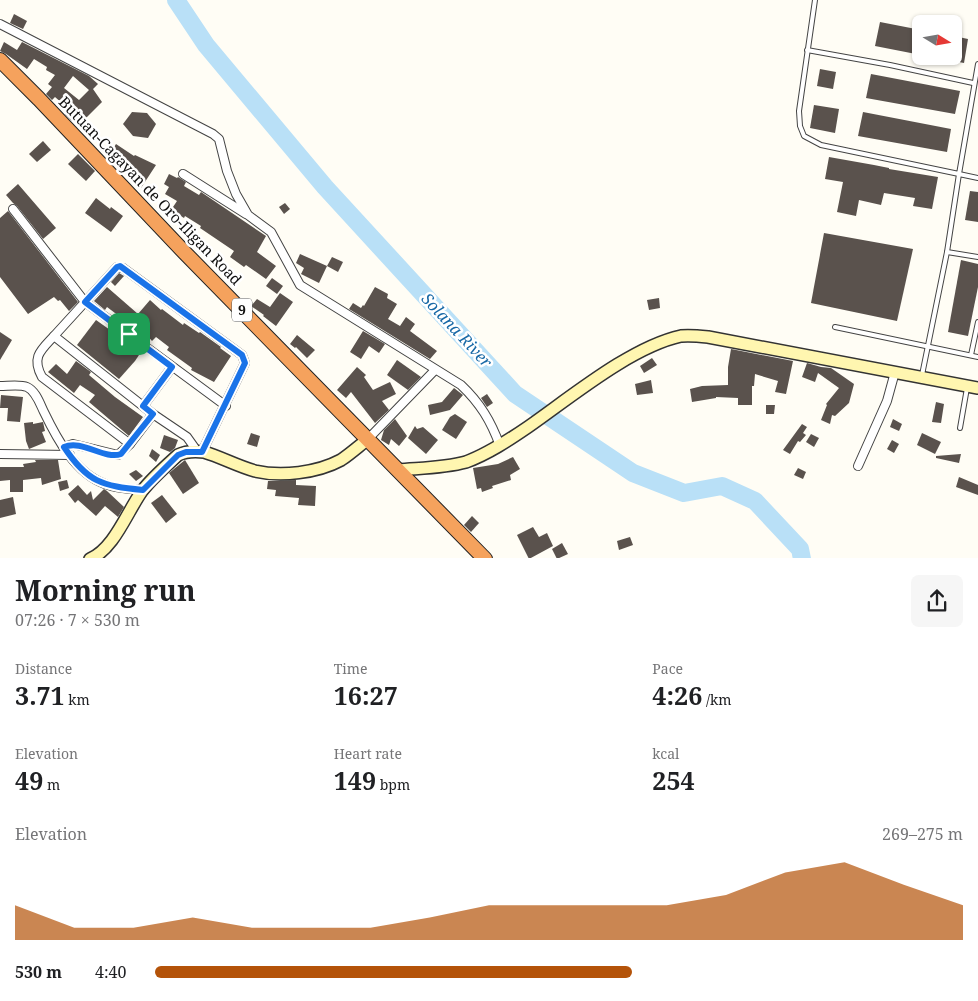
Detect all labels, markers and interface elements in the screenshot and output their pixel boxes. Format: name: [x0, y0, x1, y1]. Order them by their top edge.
north arrow: [912, 15, 962, 65]
map controls: [912, 15, 962, 65]
street label: Butuan-Cagayan de Oro-Iligan Road: [55, 92, 247, 289]
water label: Solana River: [417, 288, 498, 372]
road number: 9: [232, 298, 252, 322]
pin: [108, 313, 150, 355]
icon: arrive: [115, 320, 143, 348]
text: Morning run: [15, 571, 196, 609]
button: share: [911, 575, 963, 627]
text: 07:26 · 7 × 530 m: [15, 609, 140, 631]
text: Distance: [15, 659, 72, 678]
text: Time: [334, 659, 367, 678]
text: Pace: [652, 659, 683, 678]
text: 3.71: [15, 678, 65, 712]
text: 16:27: [334, 678, 398, 712]
text: 4:26: [652, 678, 702, 712]
text: km: [65, 690, 90, 709]
text: /km: [702, 690, 731, 709]
text: Elevation: [15, 744, 78, 763]
text: Heart rate: [334, 744, 402, 763]
text: kcal: [652, 744, 679, 763]
text: 49: [15, 763, 43, 797]
text: 149: [334, 763, 376, 797]
text: 254: [652, 763, 695, 797]
text: m: [43, 775, 60, 794]
text: bpm: [376, 775, 410, 794]
text: Elevation: [15, 823, 87, 845]
text: 269–275 m: [882, 823, 963, 845]
text: 530 m: [15, 961, 62, 983]
text: 4:40: [95, 961, 126, 983]

